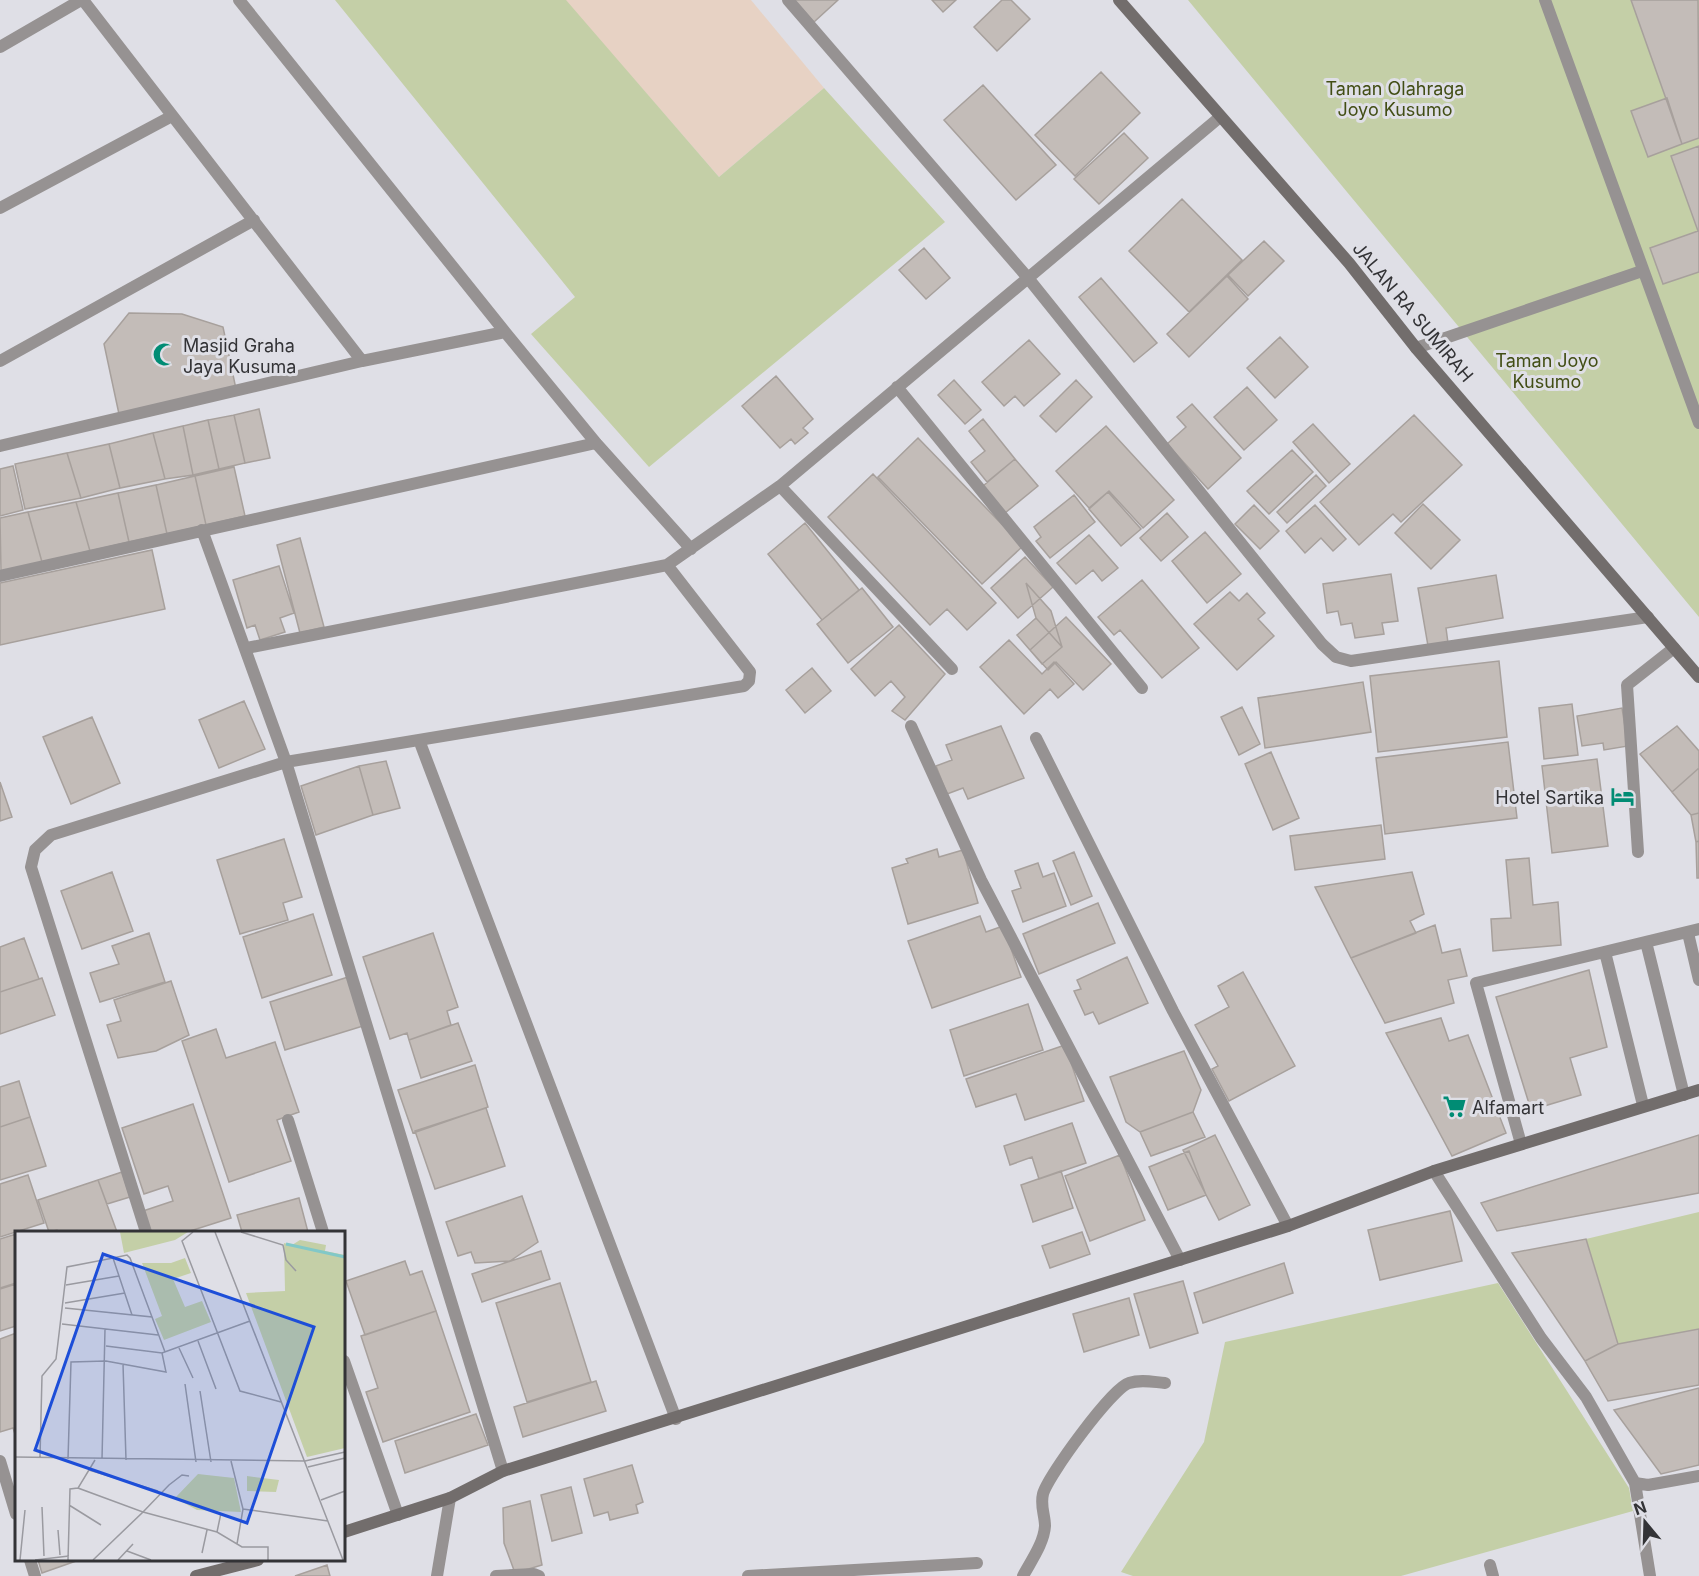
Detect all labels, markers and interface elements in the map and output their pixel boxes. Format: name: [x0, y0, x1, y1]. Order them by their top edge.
park label: Taman Olahraga Joyo Kusumo: [1326, 78, 1464, 120]
street label: JALAN RA SUMIRAH: [1348, 238, 1478, 386]
place label: Masjid Graha Jaya Kusuma: [183, 335, 296, 377]
mosque icon: Masjid Graha Jaya Kusuma: [152, 342, 178, 368]
park label: Taman Joyo Kusumo: [1495, 350, 1599, 392]
hotel icon: Hotel Sartika: [1609, 784, 1635, 810]
place label: Hotel Sartika: [1495, 787, 1604, 808]
supermarket icon: Alfamart: [1441, 1094, 1467, 1120]
place label: Alfamart: [1472, 1097, 1544, 1118]
inset map: [15, 1231, 345, 1561]
north arrow: [1615, 1492, 1675, 1552]
text: N: [1631, 1496, 1649, 1519]

